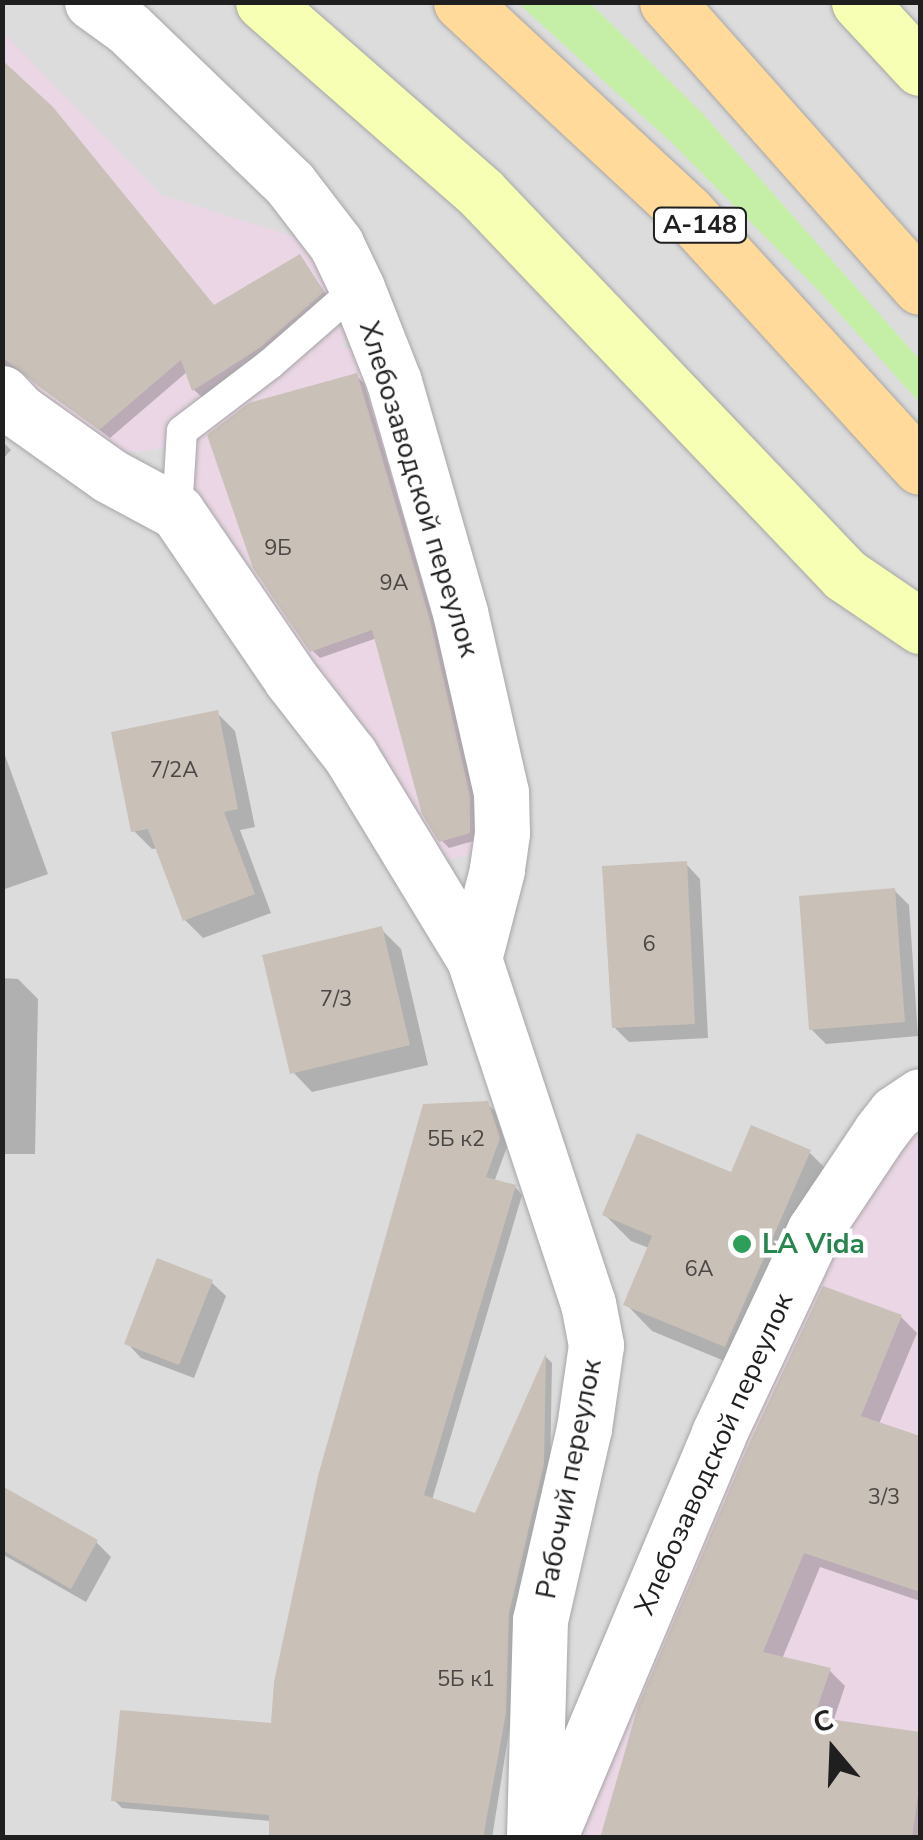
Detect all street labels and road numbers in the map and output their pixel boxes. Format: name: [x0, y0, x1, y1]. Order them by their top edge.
road number: А-148: [652, 205, 748, 245]
street label: Хлебозаводской переулок: [352, 317, 486, 661]
street label: Хлебозаводской переулок: [628, 1288, 800, 1620]
street label: Рабочий переулок: [529, 1356, 609, 1602]

